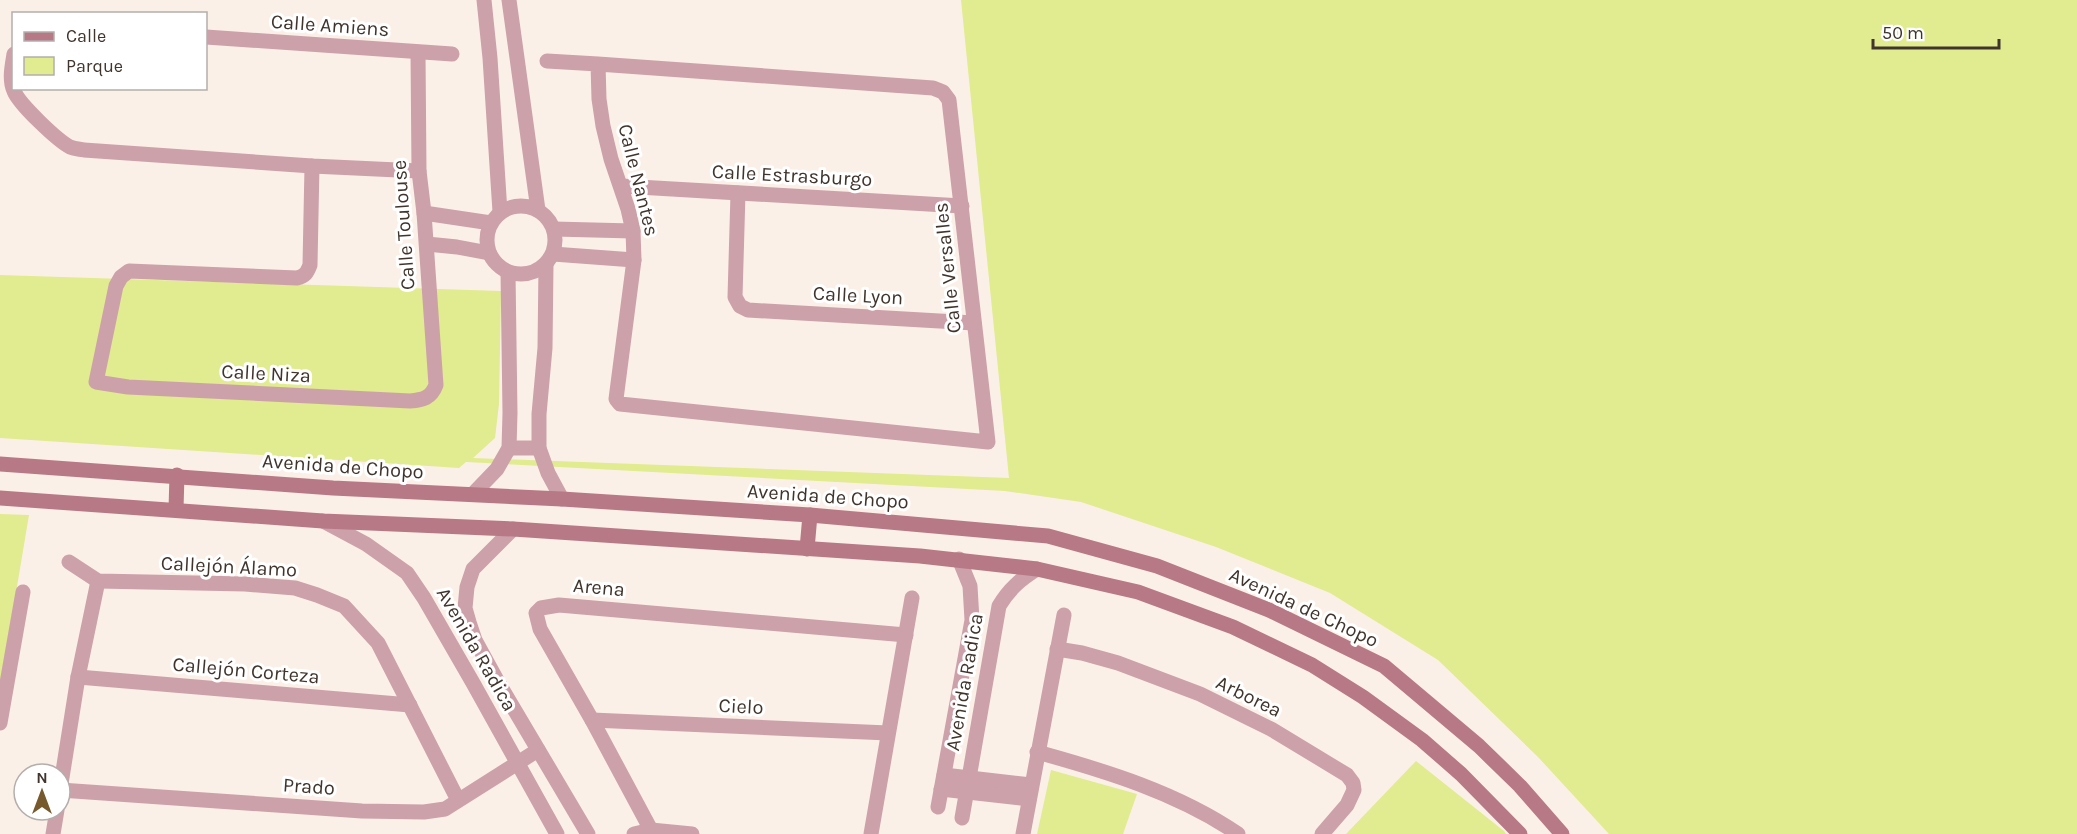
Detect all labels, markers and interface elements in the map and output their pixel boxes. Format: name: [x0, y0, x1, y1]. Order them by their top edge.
street label: Calle Amiens: [270, 10, 390, 41]
legend: [12, 12, 207, 90]
scale bar: [1873, 12, 1999, 50]
text: 50 m: [1882, 22, 1924, 44]
text: Calle: [66, 25, 106, 47]
text: Parque: [66, 55, 123, 77]
street label: Calle Nantes: [613, 122, 664, 238]
street label: Calle Toulouse: [387, 159, 420, 291]
street label: Calle Estrasburgo: [711, 160, 873, 191]
street label: Calle Versalles: [929, 202, 966, 334]
street label: Calle Lyon: [812, 282, 904, 309]
street label: Calle Niza: [221, 360, 311, 387]
street label: Avenida de Chopo: [261, 449, 424, 484]
street label: Avenida de Chopo: [746, 479, 909, 514]
street label: Callejón Álamo: [160, 550, 298, 582]
street label: Avenida de Chopo: [1226, 563, 1382, 652]
street label: Arena: [572, 574, 626, 601]
street label: Avenida Radica: [432, 583, 521, 715]
street label: Avenida Radica: [941, 611, 988, 753]
street label: Callejón Corteza: [171, 653, 320, 688]
street label: Arborea: [1212, 671, 1285, 722]
street label: Cielo: [718, 694, 764, 719]
north arrow: [12, 762, 72, 822]
text: N: [36, 768, 48, 787]
street label: Prado: [282, 773, 336, 800]

